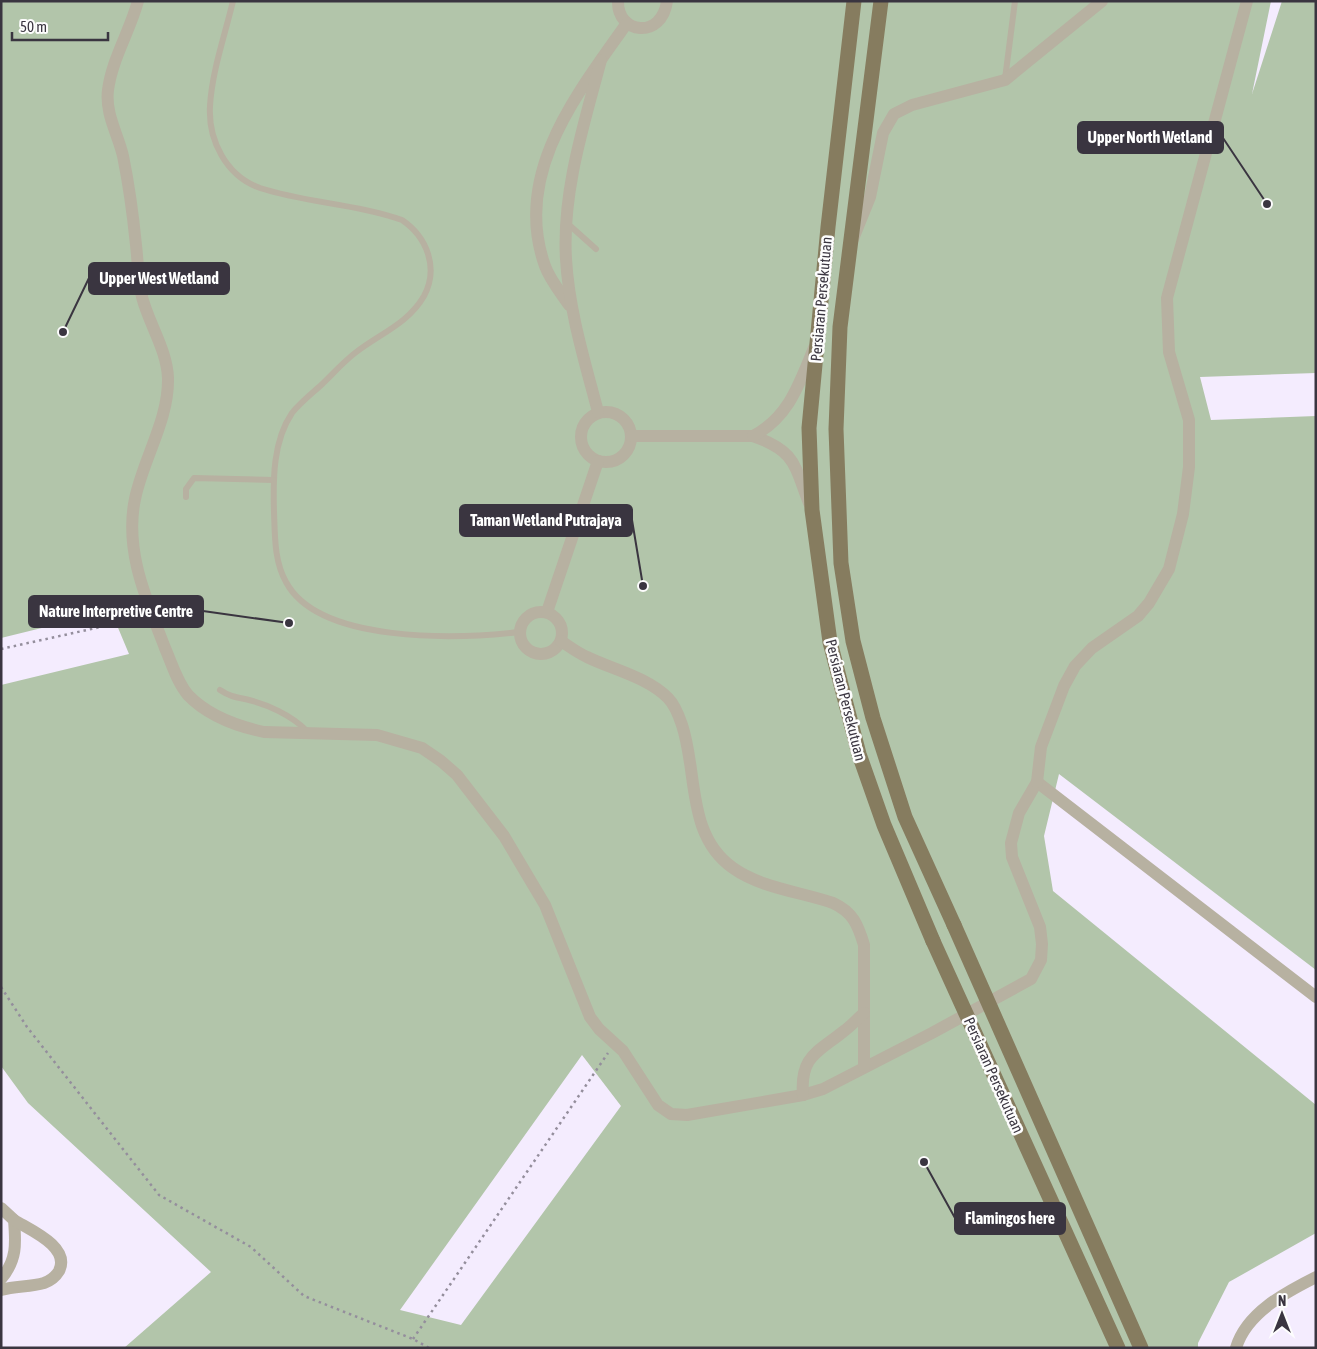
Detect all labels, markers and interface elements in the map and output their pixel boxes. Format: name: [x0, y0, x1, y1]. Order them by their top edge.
scale bar: [12, 10, 109, 42]
text: 50 m: [20, 18, 47, 35]
callout: Upper North Wetland: [1078, 122, 1223, 153]
text: Upper North Wetland: [1088, 128, 1213, 146]
street label: Persiaran Persekutuan: [807, 236, 835, 362]
callout: Upper West Wetland: [89, 263, 229, 294]
text: Upper West Wetland: [99, 269, 219, 287]
callout: Taman Wetland Putrajaya: [460, 505, 632, 536]
text: Taman Wetland Putrajaya: [470, 511, 622, 529]
callout: Nature Interpretive Centre: [29, 596, 203, 627]
text: Nature Interpretive Centre: [39, 602, 193, 620]
street label: Persiaran Persekutuan: [823, 637, 869, 763]
street label: Persiaran Persekutuan: [961, 1015, 1027, 1135]
callout: Flamingos here: [955, 1203, 1065, 1234]
text: Flamingos here: [965, 1209, 1055, 1227]
north arrow: [1257, 1289, 1307, 1339]
text: N: [1278, 1293, 1286, 1309]

